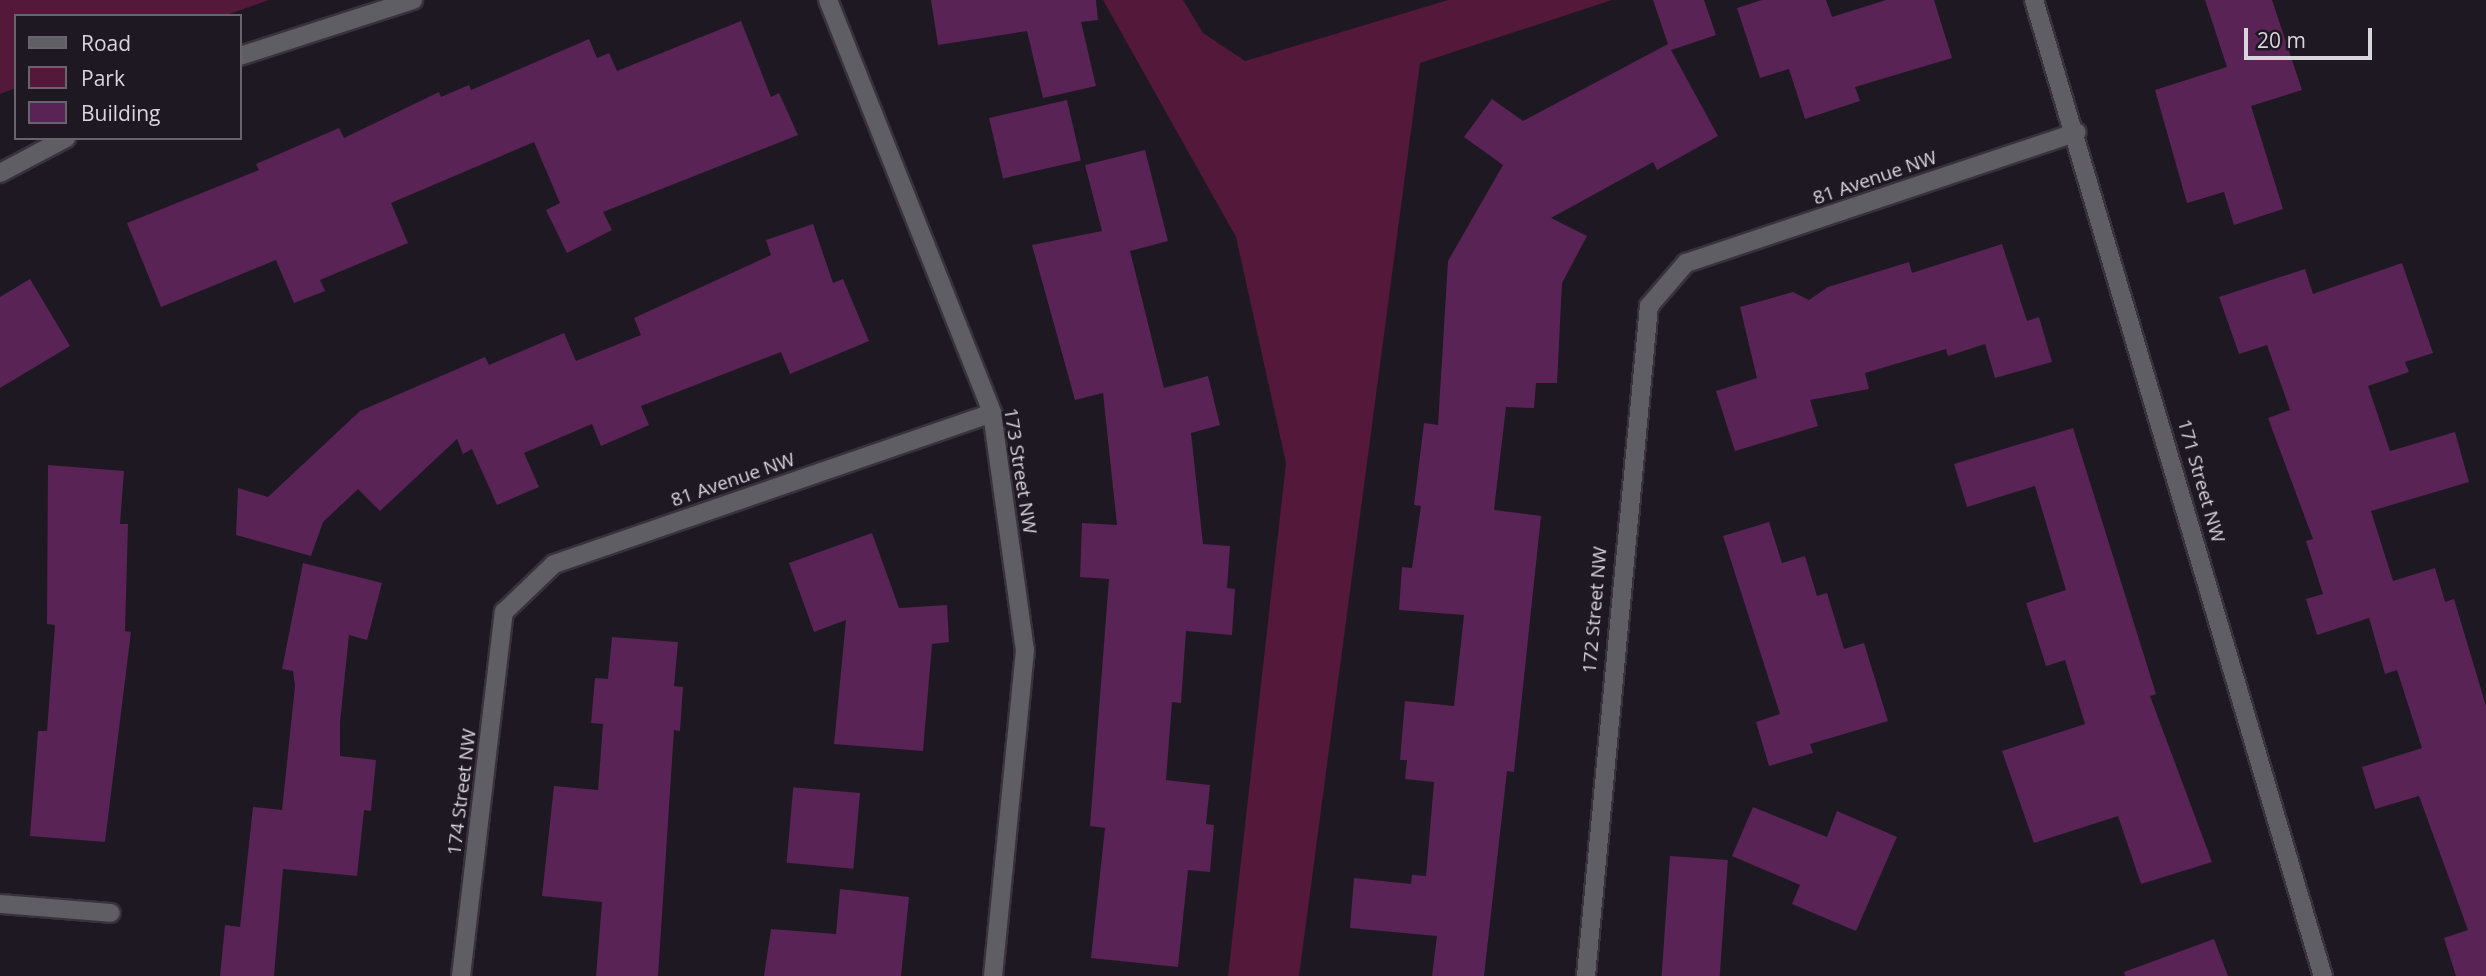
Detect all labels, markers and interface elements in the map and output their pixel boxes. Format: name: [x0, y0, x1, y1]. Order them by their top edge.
legend: [14, 14, 242, 140]
scale bar: [2248, 14, 2376, 58]
text: 20 m: [2257, 26, 2306, 54]
text: Road: [81, 29, 131, 57]
text: Park: [81, 64, 125, 92]
text: Building: [81, 99, 160, 127]
street label: 81 Avenue NW: [1810, 146, 1940, 210]
street label: 173 Street NW: [999, 406, 1041, 536]
street label: 171 Street NW: [2172, 417, 2230, 545]
street label: 81 Avenue NW: [668, 448, 798, 512]
street label: 172 Street NW: [1578, 546, 1612, 674]
street label: 174 Street NW: [443, 727, 481, 857]

